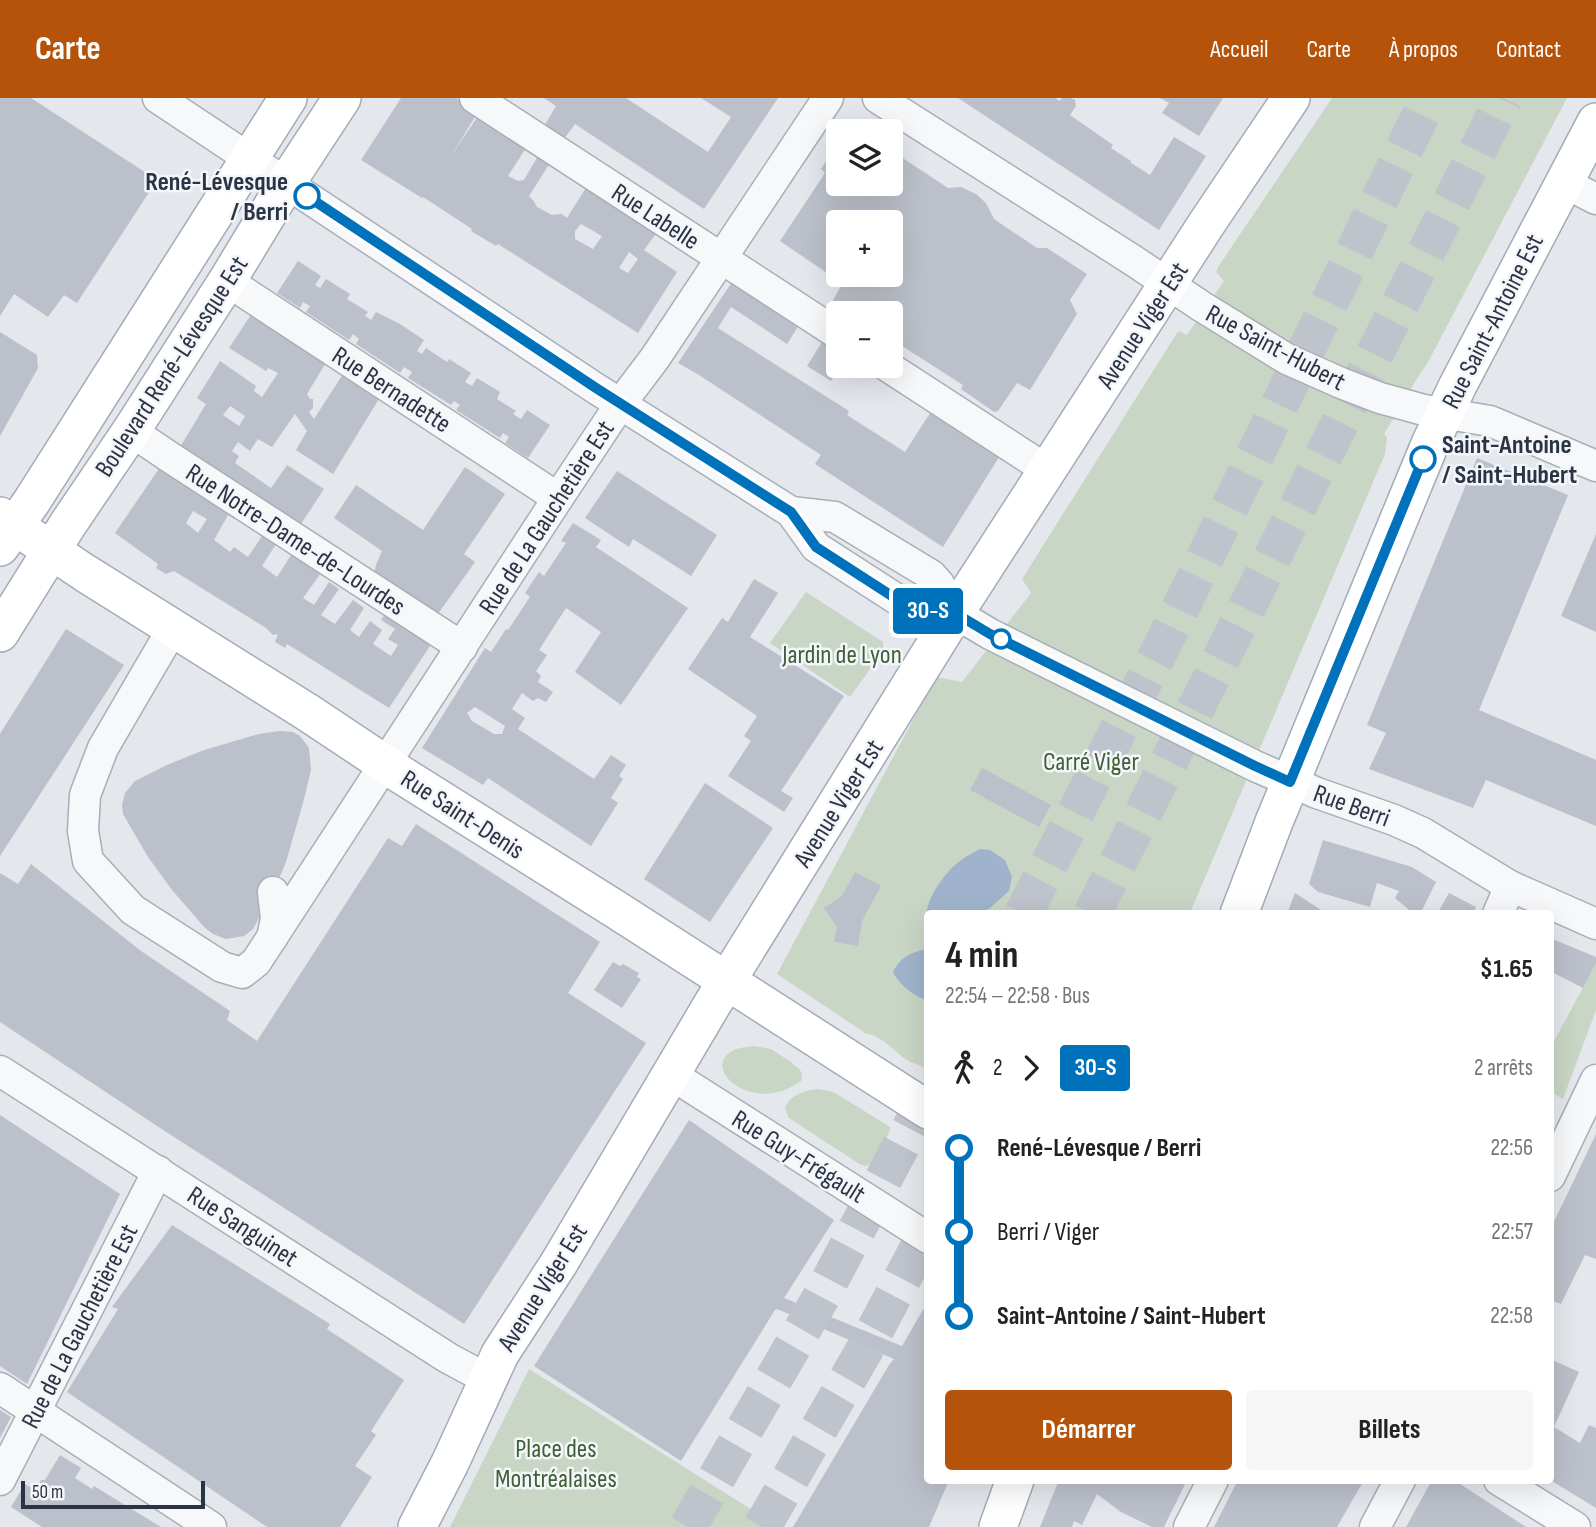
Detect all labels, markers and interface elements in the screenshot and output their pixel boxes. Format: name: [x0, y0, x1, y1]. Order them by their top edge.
text: Carte: [35, 29, 101, 69]
text: Accueil: [1210, 35, 1269, 64]
text: Carte: [1307, 35, 1351, 64]
text: À propos: [1389, 35, 1458, 64]
text: Contact: [1496, 35, 1561, 64]
map controls: [826, 119, 903, 378]
button: layers: [826, 119, 903, 196]
place label: René-Lévesque / Berri: [145, 167, 288, 228]
street label: Rue Labelle: [605, 177, 705, 257]
marker: René-Lévesque / Berri: [294, 183, 320, 209]
button: +: [826, 210, 903, 287]
street label: Rue Saint-Antoine Est: [1436, 229, 1551, 414]
street label: Boulevard René-Lévesque Est: [89, 251, 255, 483]
street label: Avenue Viger Est: [1090, 257, 1196, 396]
street label: Rue Saint-Hubert: [1200, 299, 1350, 398]
button: −: [826, 301, 903, 378]
street label: Rue Bernadette: [326, 340, 456, 440]
street label: Rue de La Gauchetière Est: [473, 415, 622, 621]
place label: Saint-Antoine / Saint-Hubert: [1442, 430, 1577, 491]
marker: Saint-Antoine / Saint-Hubert: [1410, 446, 1436, 472]
street label: Rue Notre-Dame-de-Lourdes: [180, 458, 411, 623]
line badge: 30-S: [879, 588, 977, 634]
text: 30-S: [907, 596, 949, 625]
unlabelled marker: [991, 629, 1011, 649]
park label: Jardin de Lyon: [781, 640, 902, 671]
street label: Avenue Viger Est: [787, 734, 891, 874]
park label: Carré Viger: [1043, 747, 1140, 778]
street label: Rue Saint-Denis: [395, 764, 530, 867]
street label: Rue Berri: [1309, 778, 1394, 835]
text: 4 min: [945, 933, 1018, 978]
text: $1.65: [1480, 954, 1533, 985]
text: 22:54 – 22:58 · Bus: [945, 982, 1090, 1010]
icon: walk: [945, 1049, 983, 1087]
icon: forward: [1012, 1049, 1050, 1087]
text: 30-S: [1074, 1053, 1116, 1082]
text: 2: [993, 1054, 1002, 1082]
text: 2 arrêts: [1474, 1054, 1533, 1082]
street label: Rue Guy-Frégault: [726, 1104, 871, 1211]
text: René-Lévesque / Berri: [997, 1133, 1201, 1164]
text: 22:56: [1490, 1134, 1533, 1162]
street label: Rue Sanguinet: [181, 1180, 303, 1274]
text: Berri / Viger: [997, 1217, 1099, 1248]
street label: Avenue Viger Est: [491, 1218, 595, 1358]
text: 22:57: [1491, 1218, 1533, 1246]
street label: Rue de La Gauchetière Est: [15, 1219, 145, 1434]
text: Saint-Antoine / Saint-Hubert: [997, 1301, 1266, 1332]
text: 22:58: [1490, 1302, 1533, 1330]
button: Démarrer: [945, 1390, 1232, 1470]
button: Billets: [1246, 1390, 1533, 1470]
park label: Place des Montréalaises: [495, 1434, 617, 1495]
scale bar: [21, 1478, 205, 1510]
text: 50 m: [32, 1481, 63, 1504]

